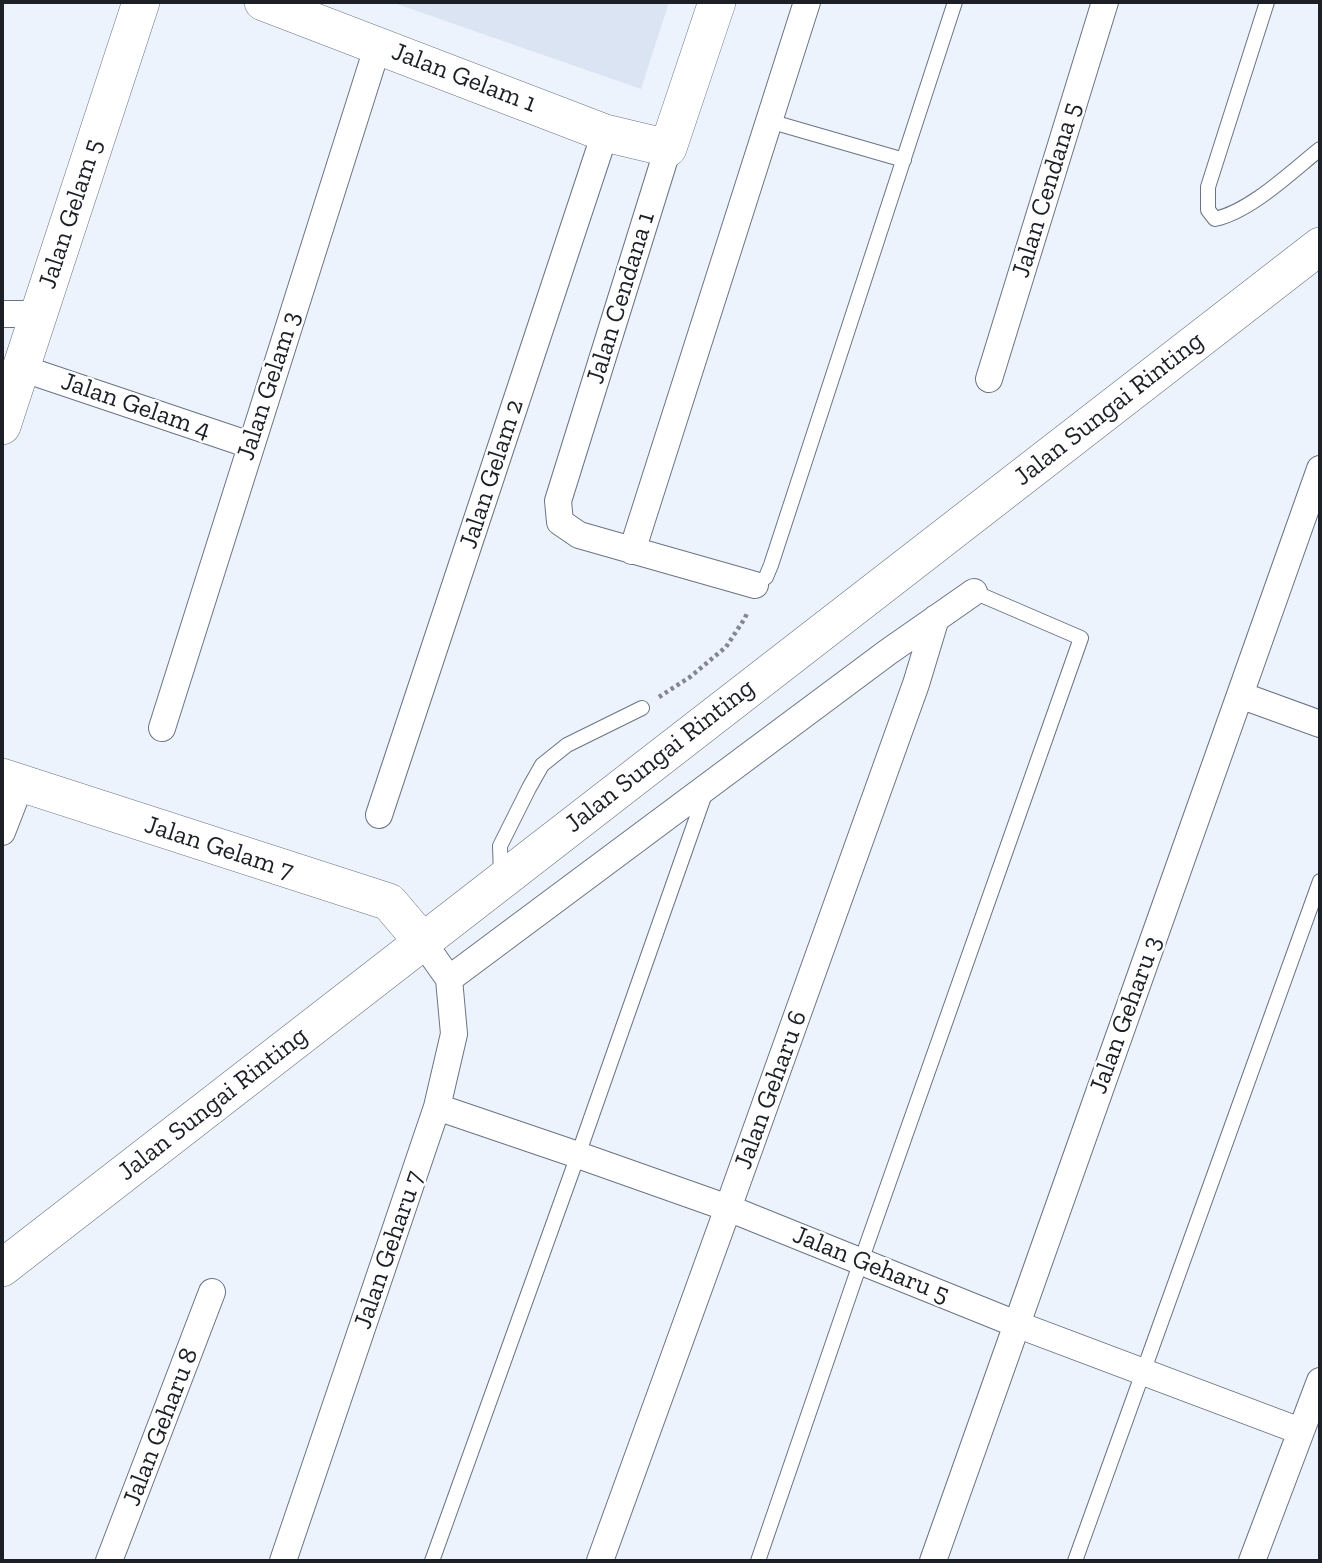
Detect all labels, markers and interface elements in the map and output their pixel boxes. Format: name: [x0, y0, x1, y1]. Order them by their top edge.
street label: Jalan Gelam 1: [387, 36, 541, 120]
street label: Jalan Cendana 5: [1006, 99, 1088, 281]
street label: Jalan Gelam 5: [32, 135, 110, 293]
street label: Jalan Cendana 1: [580, 208, 662, 388]
street label: Jalan Gelam 3: [230, 308, 308, 464]
street label: Jalan Sungai Rinting: [1008, 325, 1210, 493]
street label: Jalan Gelam 4: [57, 366, 215, 446]
street label: Jalan Gelam 2: [453, 395, 531, 553]
street label: Jalan Sungai Rinting: [559, 672, 761, 840]
street label: Jalan Gelam 7: [141, 809, 297, 887]
street label: Jalan Geharu 3: [1083, 932, 1169, 1098]
street label: Jalan Geharu 6: [728, 1006, 814, 1174]
street label: Jalan Sungai Rinting: [112, 1020, 314, 1188]
street label: Jalan Geharu 7: [347, 1167, 431, 1333]
street label: Jalan Geharu 5: [788, 1219, 954, 1311]
street label: Jalan Geharu 8: [117, 1344, 205, 1510]

